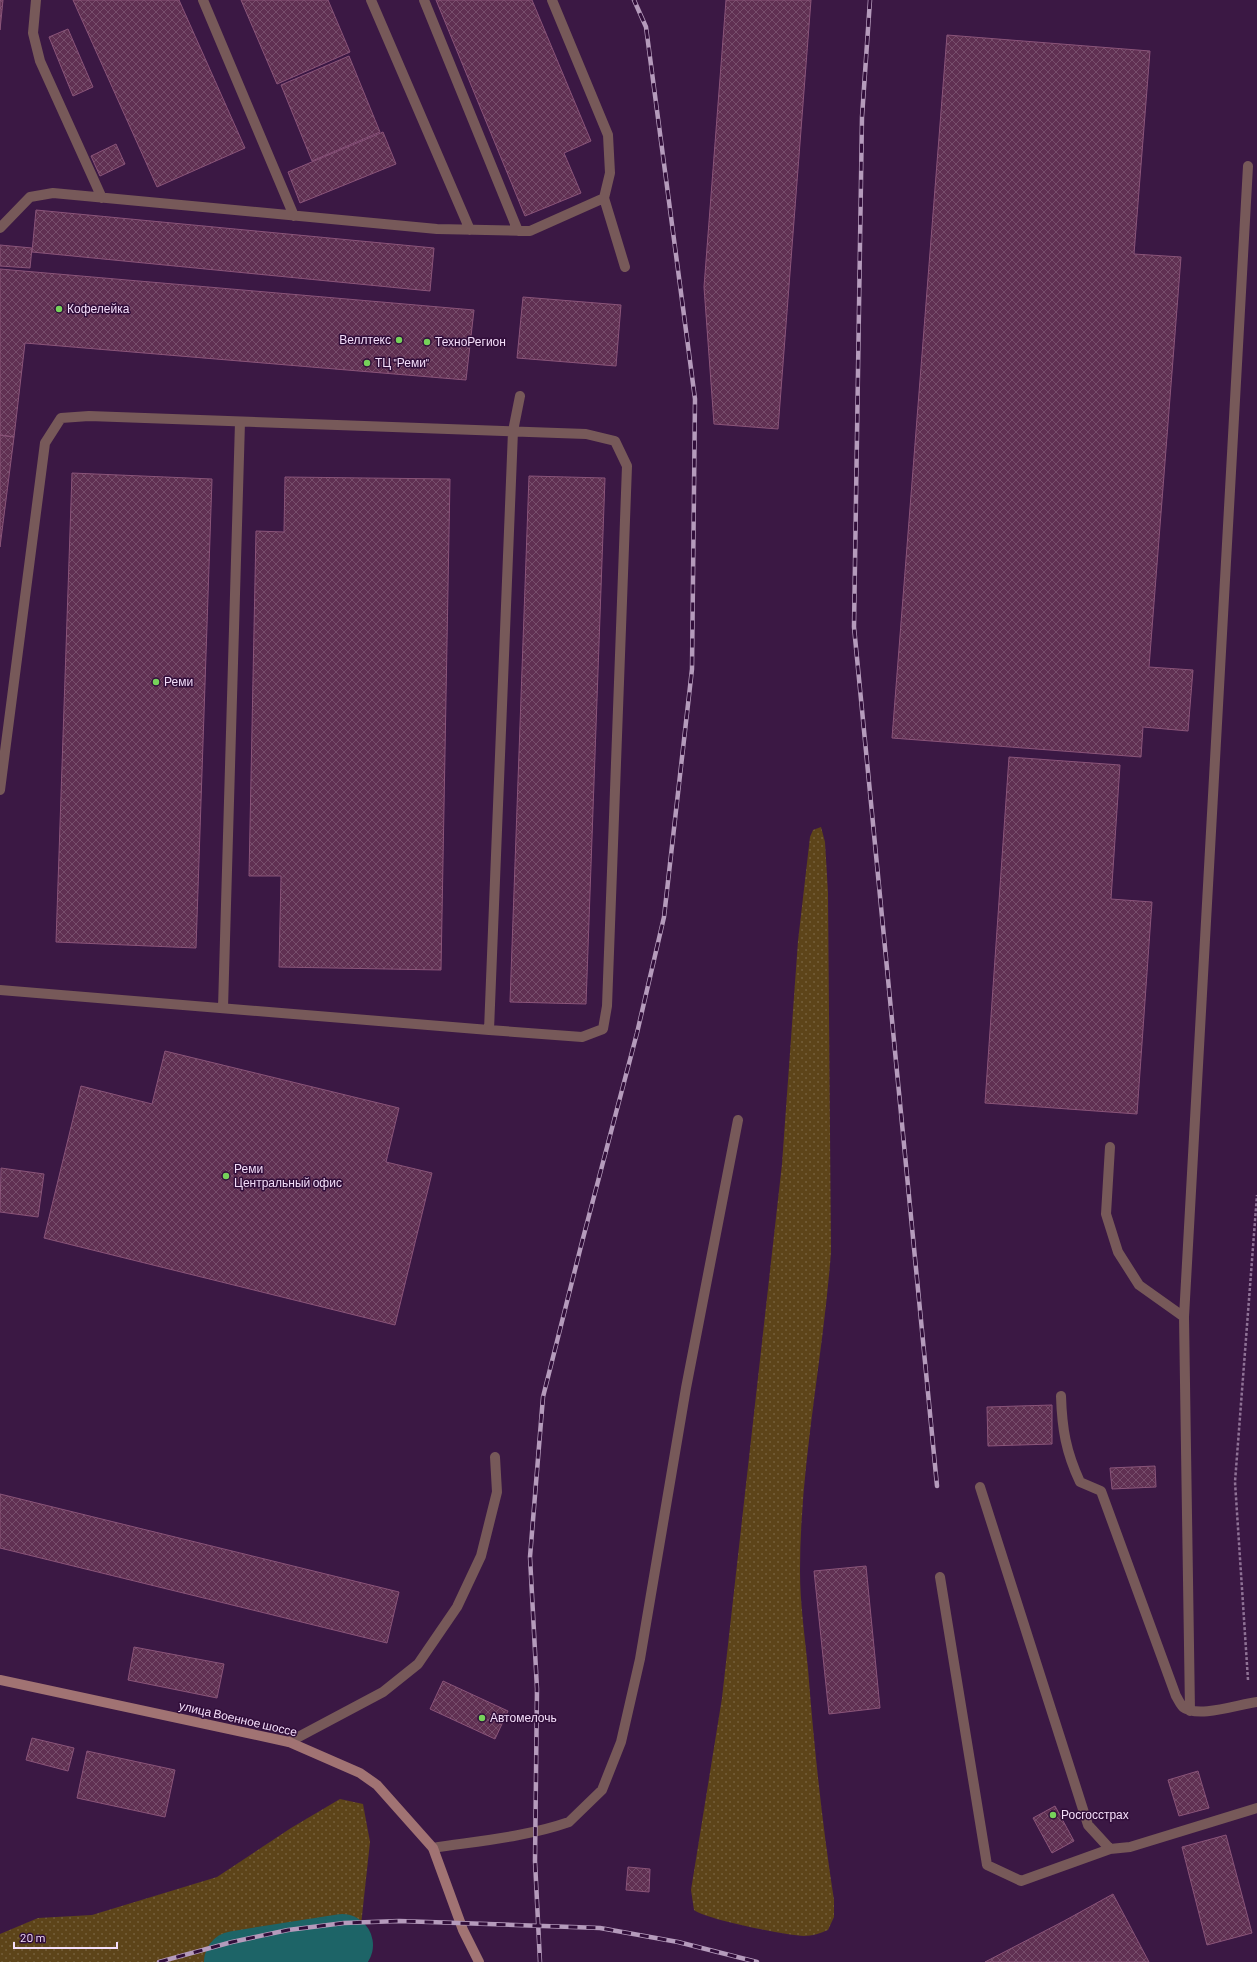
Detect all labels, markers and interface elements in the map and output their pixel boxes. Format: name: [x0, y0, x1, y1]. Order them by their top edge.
place label: Кофелейка: [67, 301, 130, 316]
marker: Кофелейка: [54, 304, 64, 314]
place label: Веллтекс: [339, 332, 391, 346]
place label: ТехноРегион: [435, 334, 506, 348]
marker: Веллтекс: [394, 335, 404, 345]
marker: ТехноРегион: [422, 337, 432, 347]
place label: ТЦ "Реми": [375, 355, 429, 370]
marker: ТЦ "Реми": [362, 358, 372, 368]
place label: Реми: [164, 674, 193, 688]
marker: Реми: [151, 677, 161, 687]
place label: Реми Центральный офис: [234, 1161, 342, 1190]
marker: Реми Центральный офис: [221, 1171, 231, 1181]
street label: улица Военное шоссе: [178, 1698, 299, 1739]
place label: Автомелочь: [490, 1710, 557, 1724]
marker: Автомелочь: [477, 1713, 487, 1723]
place label: Росгосстрах: [1061, 1807, 1129, 1822]
marker: Росгосстрах: [1048, 1810, 1058, 1820]
scale bar: [14, 1924, 117, 1950]
text: 20 m: [20, 1930, 46, 1944]

